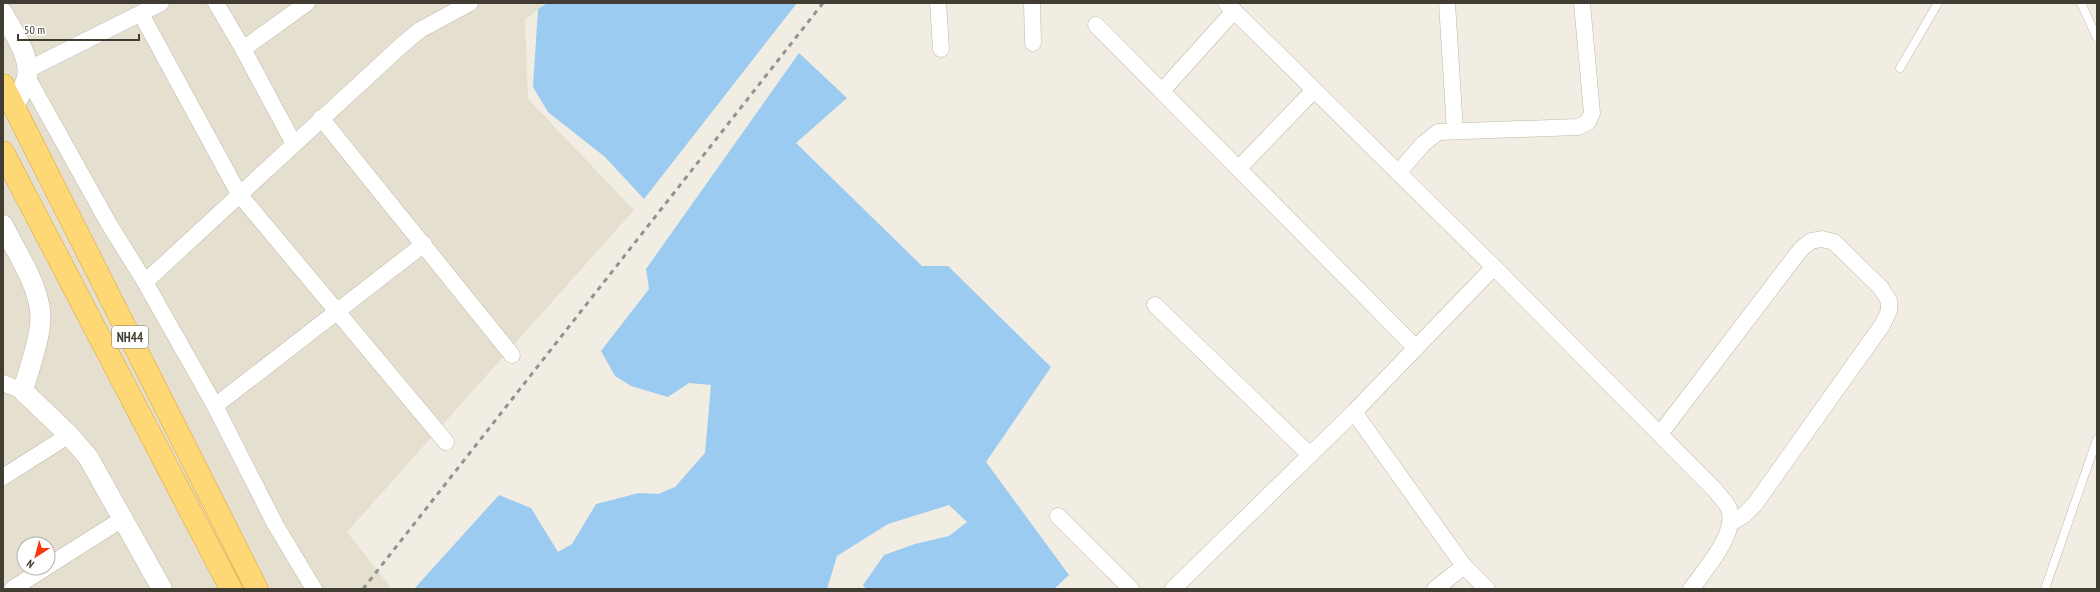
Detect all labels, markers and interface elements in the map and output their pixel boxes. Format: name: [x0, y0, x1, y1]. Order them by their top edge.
scale bar: [18, 16, 139, 42]
text: 50 m: [24, 22, 45, 37]
road number: NH44: [112, 326, 148, 348]
north arrow: [16, 536, 56, 576]
text: N: [24, 557, 37, 572]

